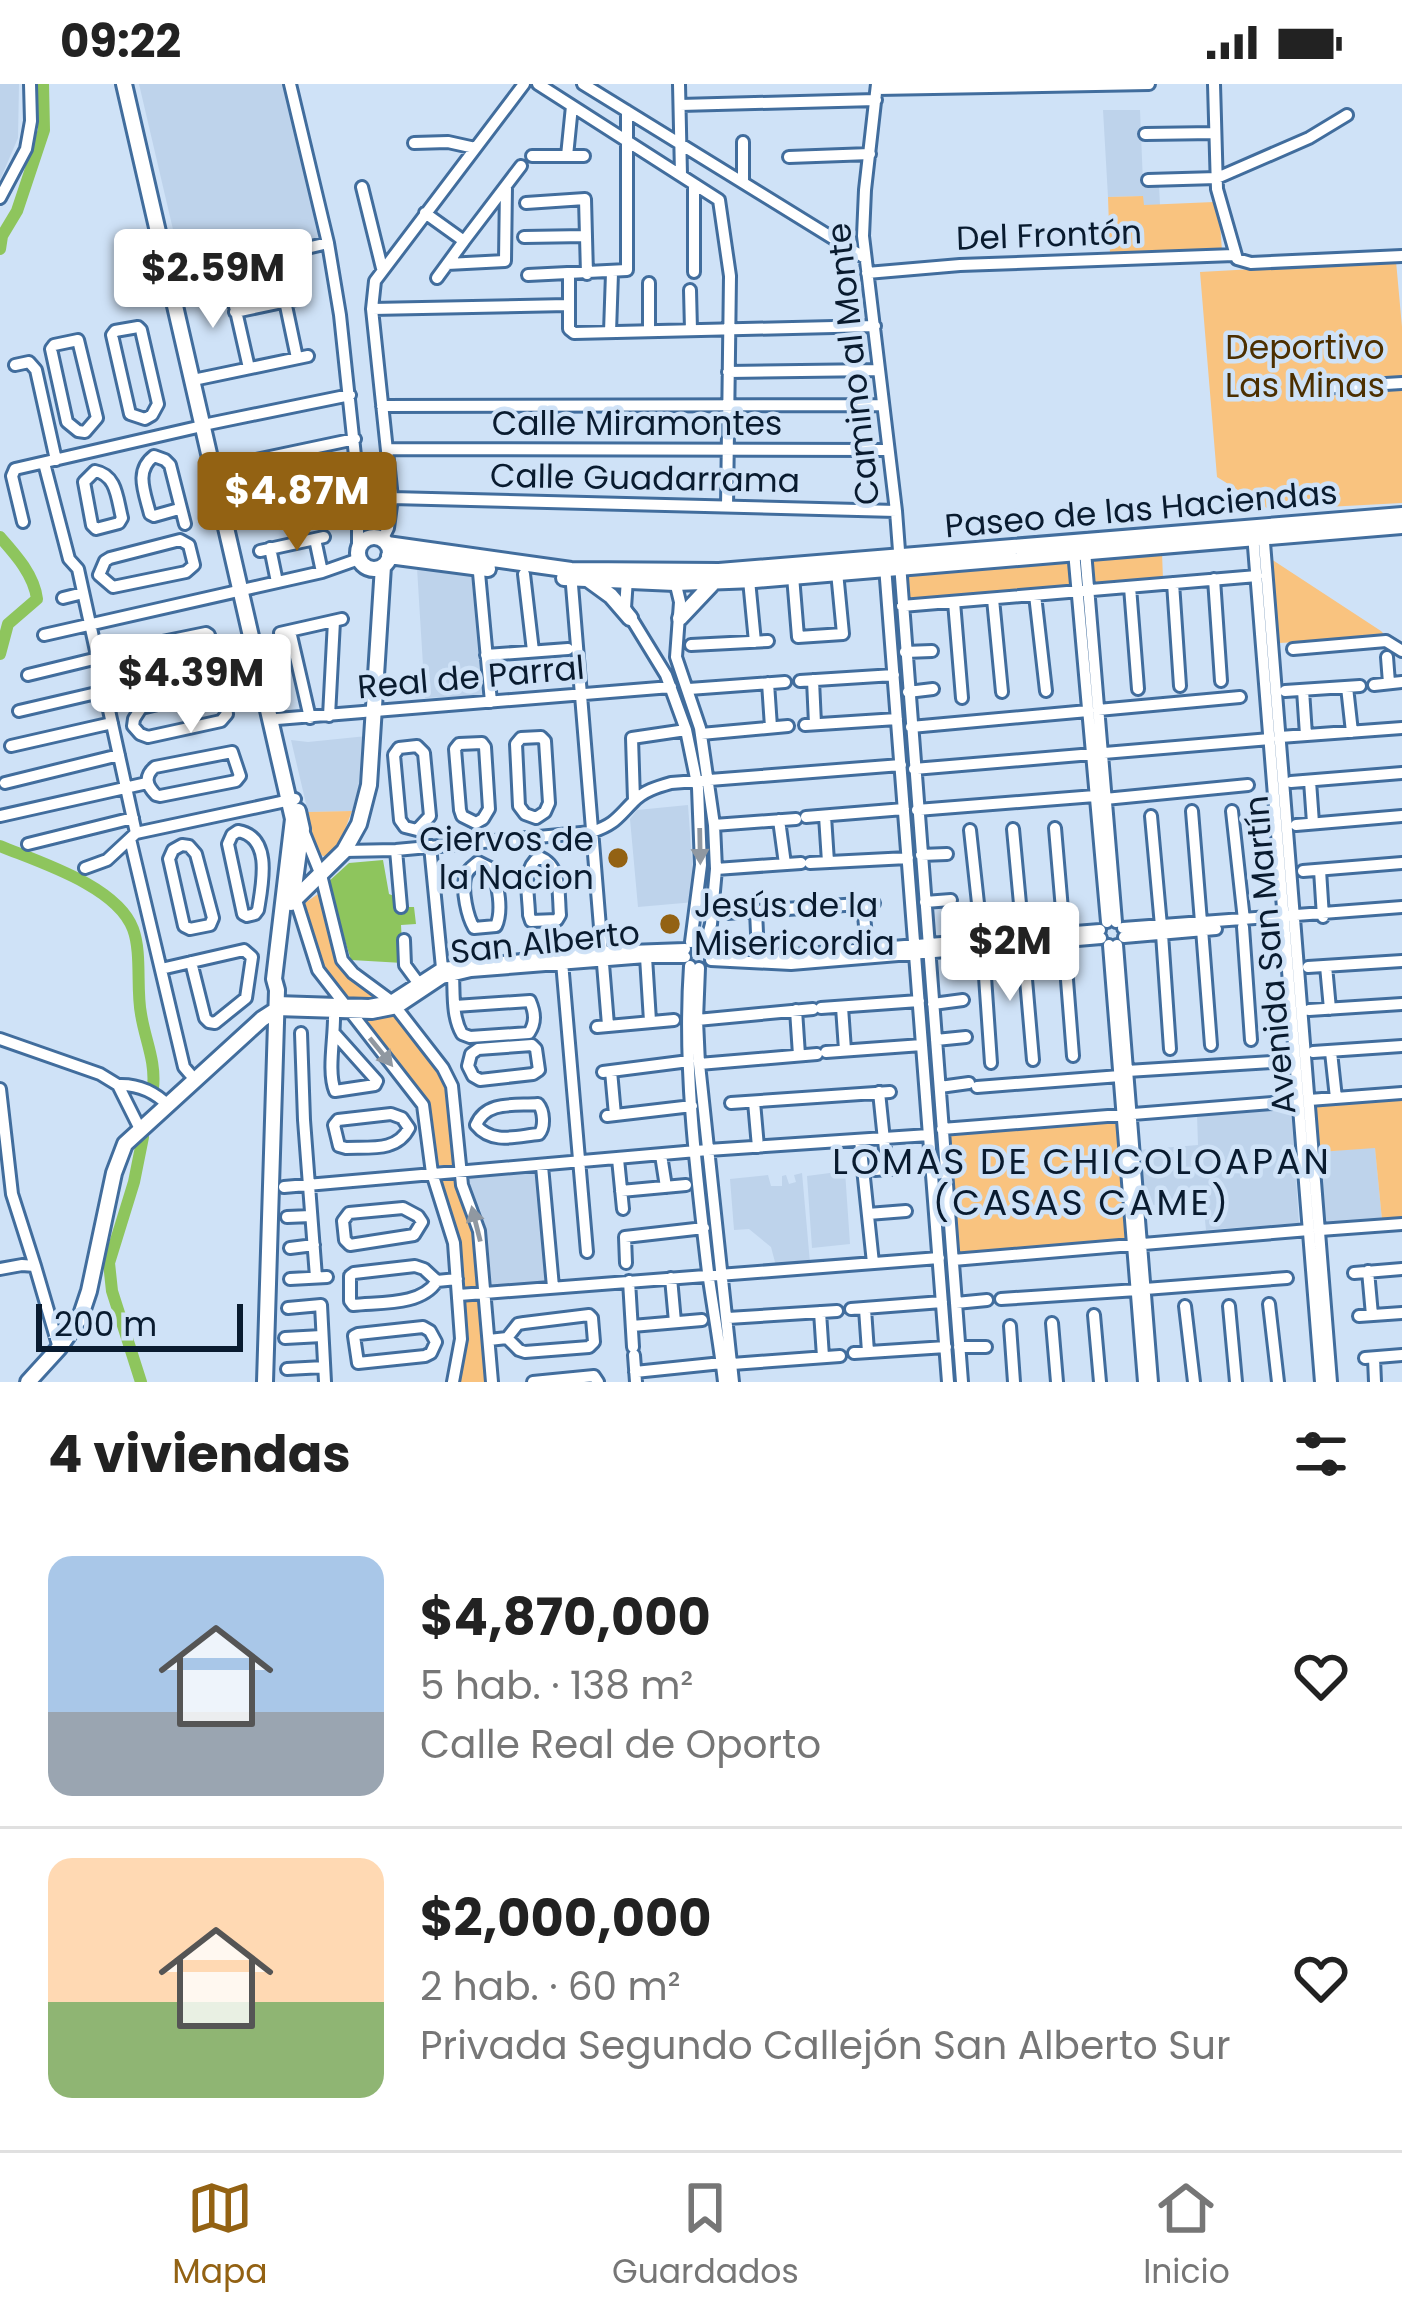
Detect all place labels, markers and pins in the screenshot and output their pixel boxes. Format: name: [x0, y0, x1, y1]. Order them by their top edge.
pin: $2.59M: [115, 229, 311, 331]
pin: $4.87M: [199, 452, 395, 554]
pin: $4.39M: [93, 634, 289, 736]
place label: Ciervos de la Nacion: [419, 816, 594, 901]
marker: Ciervos de la Nacion: [605, 845, 631, 871]
place label: Jesús de la Misericordia: [694, 882, 895, 967]
pin: $2M: [952, 902, 1068, 1004]
marker: Jesús de la Misericordia: [657, 911, 683, 937]

